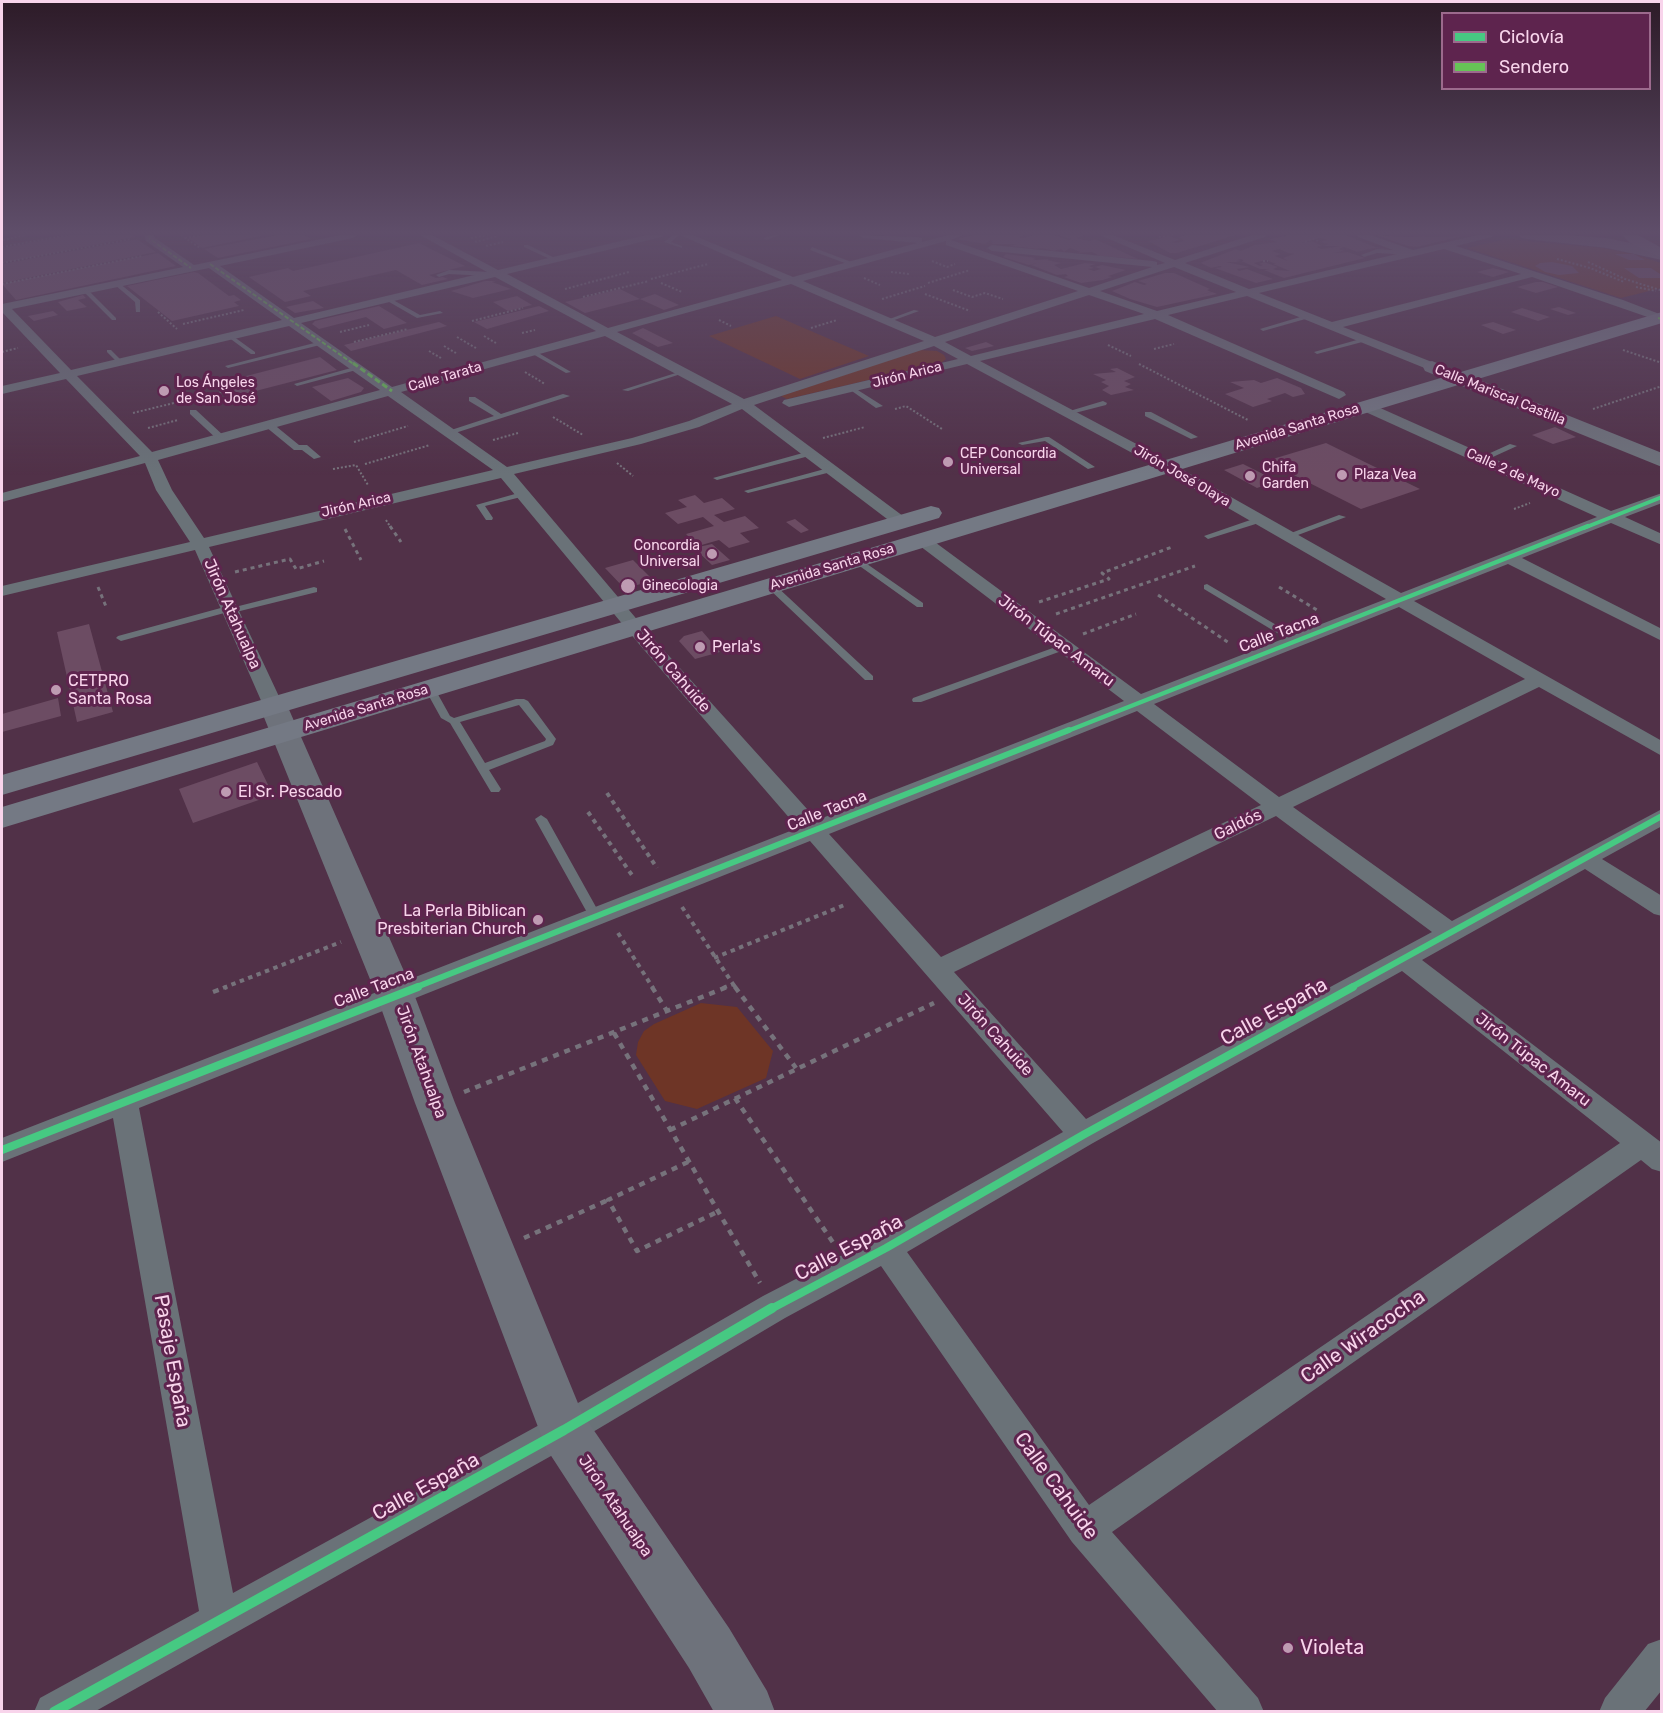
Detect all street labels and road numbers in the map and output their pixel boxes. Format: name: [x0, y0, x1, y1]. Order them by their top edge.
street label: Calle Tarata: [406, 358, 484, 396]
street label: Jirón Arica: [871, 358, 943, 392]
street label: Calle Mariscal Castilla: [1432, 361, 1568, 429]
street label: Avenida Santa Rosa: [1233, 400, 1361, 454]
street label: Jirón José Olaya: [1131, 442, 1233, 510]
street label: Calle 2 de Mayo: [1464, 445, 1562, 501]
street label: Jirón Arica: [320, 489, 392, 521]
street label: Avenida Santa Rosa: [768, 540, 896, 594]
street label: Jirón Atahualpa: [199, 556, 265, 672]
street label: Jirón Túpac Amaru: [994, 591, 1118, 691]
street label: Calle Tacna: [1236, 609, 1322, 657]
street label: Jirón Cahuide: [632, 625, 714, 717]
street label: Avenida Santa Rosa: [302, 681, 430, 735]
street label: Calle Tacna: [784, 786, 870, 836]
street label: Galdós: [1211, 805, 1265, 845]
street label: Calle Tacna: [331, 964, 417, 1012]
street label: Calle España: [1216, 973, 1332, 1051]
street label: Jirón Cahuide: [953, 990, 1037, 1080]
street label: Jirón Atahualpa: [392, 1003, 450, 1121]
street label: Jirón Túpac Amaru: [1472, 1009, 1594, 1111]
street label: Calle España: [791, 1210, 907, 1286]
street label: Calle Wiracocha: [1296, 1285, 1430, 1389]
street label: Pasaje España: [148, 1293, 196, 1429]
street label: Calle Cahuide: [1009, 1428, 1103, 1544]
street label: Calle España: [368, 1448, 484, 1526]
street label: Jirón Atahualpa: [574, 1451, 656, 1561]

